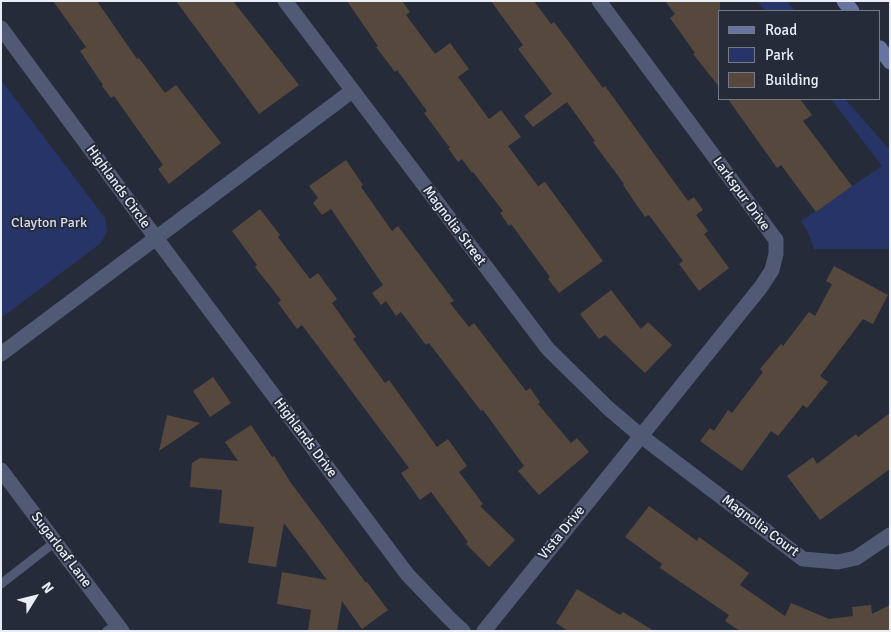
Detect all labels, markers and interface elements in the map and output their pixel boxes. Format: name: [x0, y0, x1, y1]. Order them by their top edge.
legend: [718, 10, 881, 100]
text: Road: [765, 21, 797, 39]
text: Park: [765, 46, 794, 64]
text: Building: [765, 71, 819, 89]
street label: Highlands Circle: [82, 142, 154, 232]
street label: Larkspur Drive: [709, 154, 773, 234]
street label: Magnolia Street: [419, 183, 489, 269]
park label: Clayton Park: [11, 215, 87, 231]
street label: Highlands Drive: [270, 395, 340, 481]
street label: Magnolia Court: [718, 492, 802, 560]
street label: Vista Drive: [535, 503, 589, 563]
street label: Sugarloaf Lane: [27, 509, 95, 591]
north arrow: [10, 572, 60, 622]
text: N: [38, 579, 57, 597]

